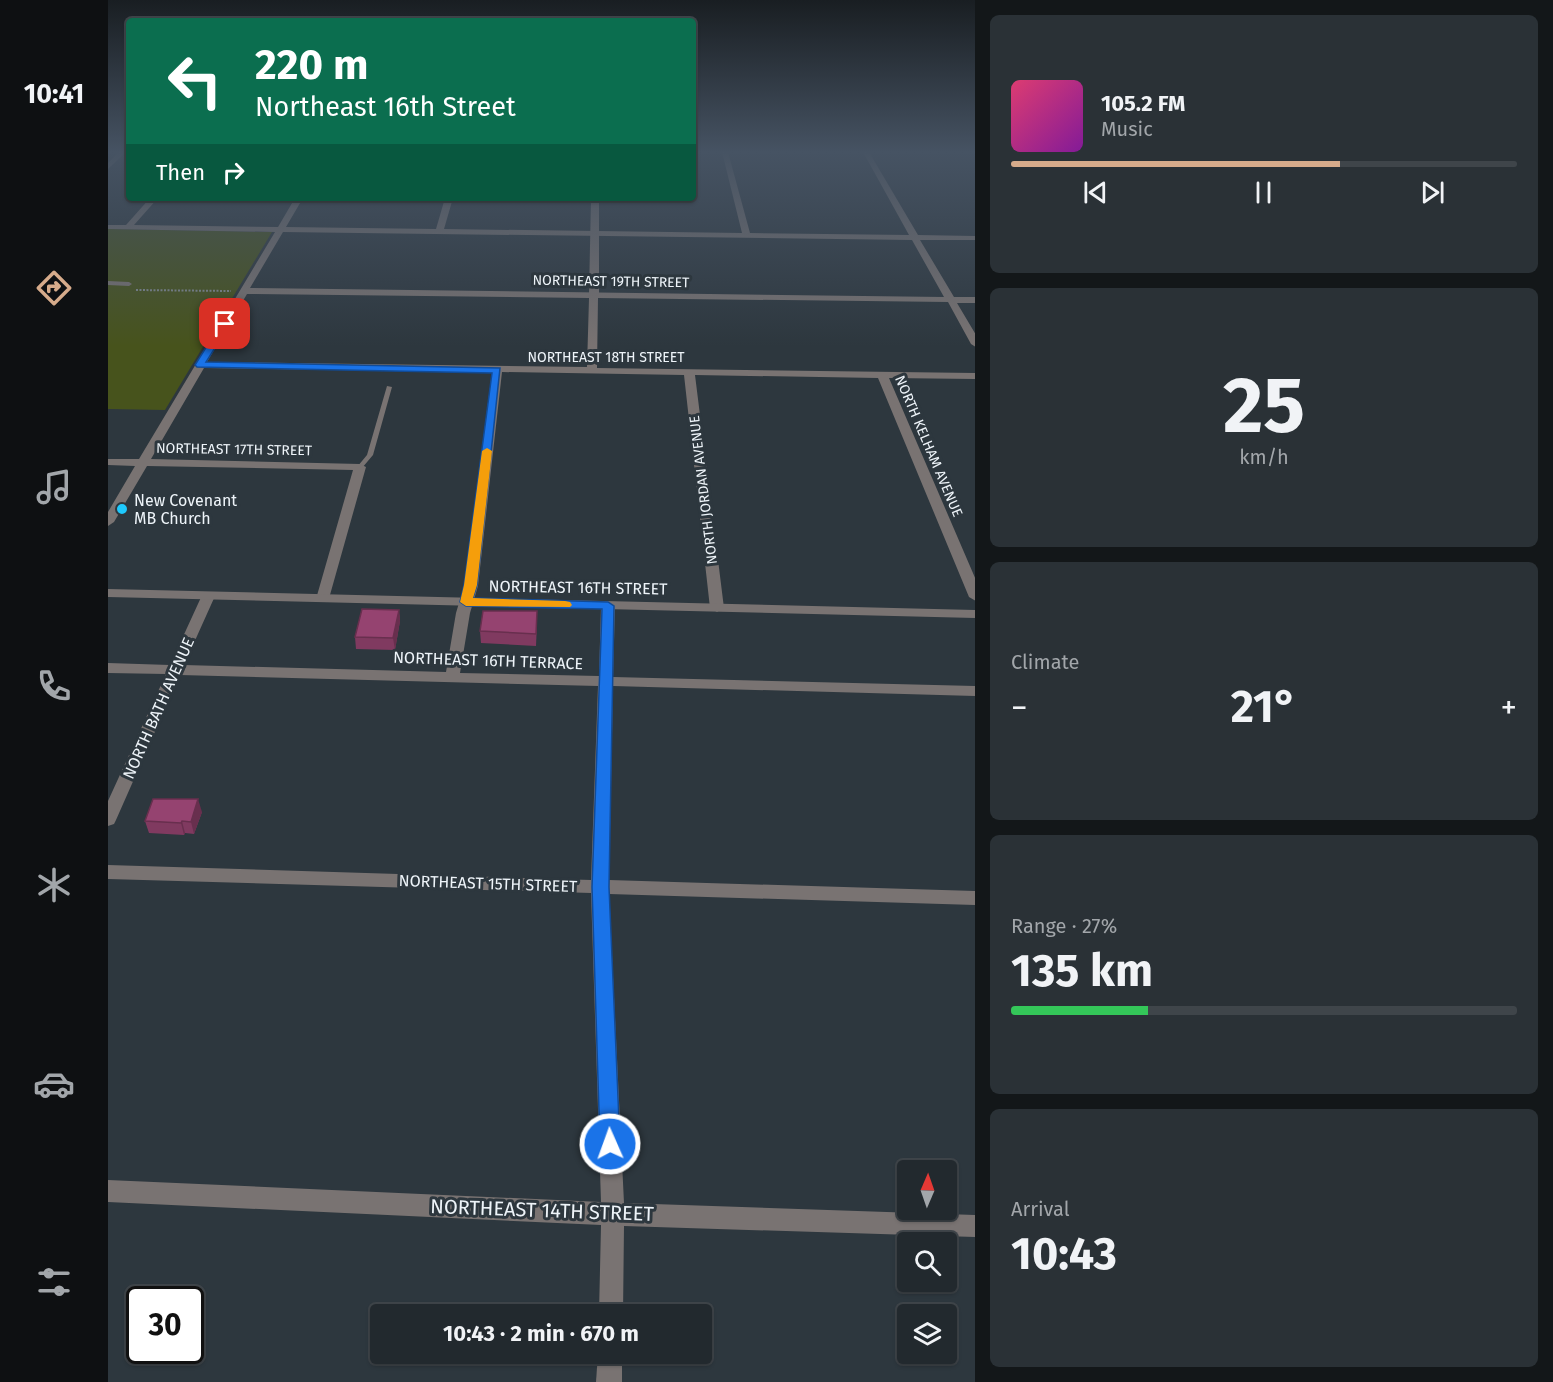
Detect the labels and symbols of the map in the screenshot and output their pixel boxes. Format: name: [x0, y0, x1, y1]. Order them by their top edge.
street label: NORTHEAST 19TH STREET: [532, 272, 690, 291]
pin: [199, 298, 250, 349]
street label: NORTHEAST 18TH STREET: [527, 349, 685, 366]
street label: NORTH KELHAM AVENUE: [891, 373, 966, 520]
street label: NORTH JORDAN AVENUE: [686, 414, 721, 565]
street label: NORTHEAST 17TH STREET: [156, 440, 313, 459]
place label: New Covenant MB Church: [134, 491, 237, 528]
marker: New Covenant MB Church: [115, 502, 129, 516]
street label: NORTHEAST 16TH STREET: [488, 576, 668, 599]
street label: NORTH BATH AVENUE: [119, 635, 198, 782]
street label: NORTHEAST 16TH TERRACE: [393, 648, 583, 673]
street label: NORTHEAST 15TH STREET: [398, 871, 578, 896]
position arrow: [578, 1112, 642, 1176]
north arrow: [897, 1160, 957, 1220]
street label: NORTHEAST 14TH STREET: [430, 1194, 655, 1226]
speed limit sign: 30: [126, 1286, 204, 1364]

